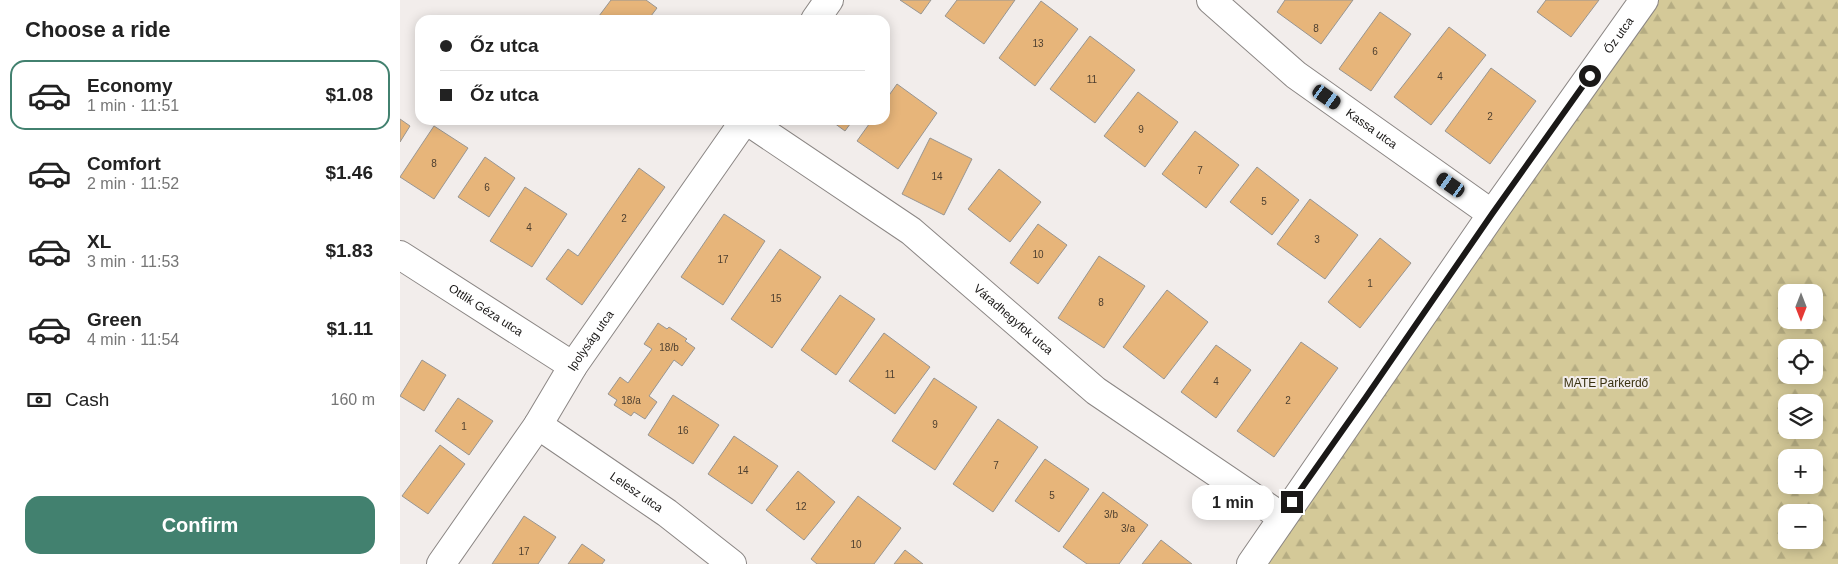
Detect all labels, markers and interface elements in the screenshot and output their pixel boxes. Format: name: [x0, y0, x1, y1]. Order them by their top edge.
street label: Őz utca: [1600, 14, 1637, 56]
text: Choose a ride: [25, 17, 170, 42]
house number: 8: [1313, 23, 1319, 34]
text: Őz utca: [470, 35, 539, 56]
house number: 13: [1032, 38, 1044, 49]
house number: 6: [1372, 46, 1378, 57]
route start: [1579, 65, 1601, 87]
house number: 4: [1437, 71, 1443, 82]
icon: car: [27, 73, 72, 118]
house number: 11: [1087, 74, 1098, 85]
text: Economy: [87, 75, 173, 96]
car: [1310, 82, 1343, 112]
text: $1.08: [325, 84, 373, 105]
text: Őz utca: [470, 84, 539, 105]
text: 1 min · 11:51: [87, 97, 179, 114]
street label: Kassa utca: [1343, 106, 1400, 152]
house number: 2: [1487, 111, 1493, 122]
house number: 9: [1138, 124, 1144, 135]
icon: car: [27, 151, 72, 196]
text: Comfort: [87, 153, 161, 174]
house number: 8: [431, 158, 437, 169]
text: $1.46: [325, 162, 373, 183]
house number: 7: [1197, 165, 1203, 176]
car: [1434, 170, 1467, 200]
house number: 14: [931, 171, 943, 182]
text: 2 min · 11:52: [87, 175, 179, 192]
house number: 6: [484, 182, 490, 193]
house number: 5: [1261, 196, 1267, 207]
house number: 2: [621, 213, 627, 224]
house number: 4: [526, 222, 532, 233]
icon: car: [27, 229, 72, 274]
text: XL: [87, 231, 111, 252]
house number: 3: [1314, 234, 1320, 245]
text: $1.83: [325, 240, 373, 261]
house number: 10: [1032, 249, 1044, 260]
text: 3 min · 11:53: [87, 253, 179, 270]
house number: 17: [717, 254, 729, 265]
house number: 1: [1367, 278, 1373, 289]
street label: Ottlik Géza utca: [446, 281, 526, 339]
street label: Váradhegyfok utca: [971, 281, 1056, 358]
north arrow: [1778, 284, 1822, 329]
map controls: [1778, 284, 1823, 549]
house number: 15: [770, 293, 782, 304]
house number: 8: [1098, 297, 1104, 308]
icon: car: [27, 307, 72, 352]
street label: Ipolyság utca: [565, 307, 617, 373]
text: Green: [87, 309, 142, 330]
text: $1.11: [327, 318, 373, 339]
text: 4 min · 11:54: [87, 331, 179, 348]
button: locate: [1778, 339, 1823, 384]
house number: 18/b: [659, 342, 679, 353]
house number: 11: [885, 369, 896, 380]
house number: 4: [1213, 376, 1219, 387]
park label: MATE Parkerdő: [1564, 376, 1649, 390]
icon: cash: [25, 386, 53, 414]
text: Cash: [65, 389, 109, 410]
text: 160 m: [331, 391, 375, 408]
button: layers: [1778, 394, 1823, 439]
house number: 18/a: [621, 395, 641, 406]
house number: 2: [1285, 395, 1291, 406]
house number: 9: [932, 419, 938, 430]
house number: 1: [461, 421, 467, 432]
house number: 16: [677, 425, 689, 436]
button: +: [1778, 449, 1823, 494]
house number: 7: [993, 460, 999, 471]
house number: 14: [737, 465, 749, 476]
street label: Lelesz utca: [607, 469, 666, 515]
callout: 1 min: [1192, 484, 1274, 520]
house number: 5: [1049, 490, 1055, 501]
route end: [1281, 491, 1303, 513]
text: 1 min: [1212, 494, 1254, 511]
button: Confirm: [25, 496, 375, 554]
house number: 12: [795, 501, 807, 512]
button: −: [1778, 504, 1823, 549]
house number: 3/b: [1104, 509, 1118, 520]
house number: 3/a: [1121, 523, 1135, 534]
house number: 10: [850, 539, 862, 550]
house number: 17: [518, 546, 530, 557]

